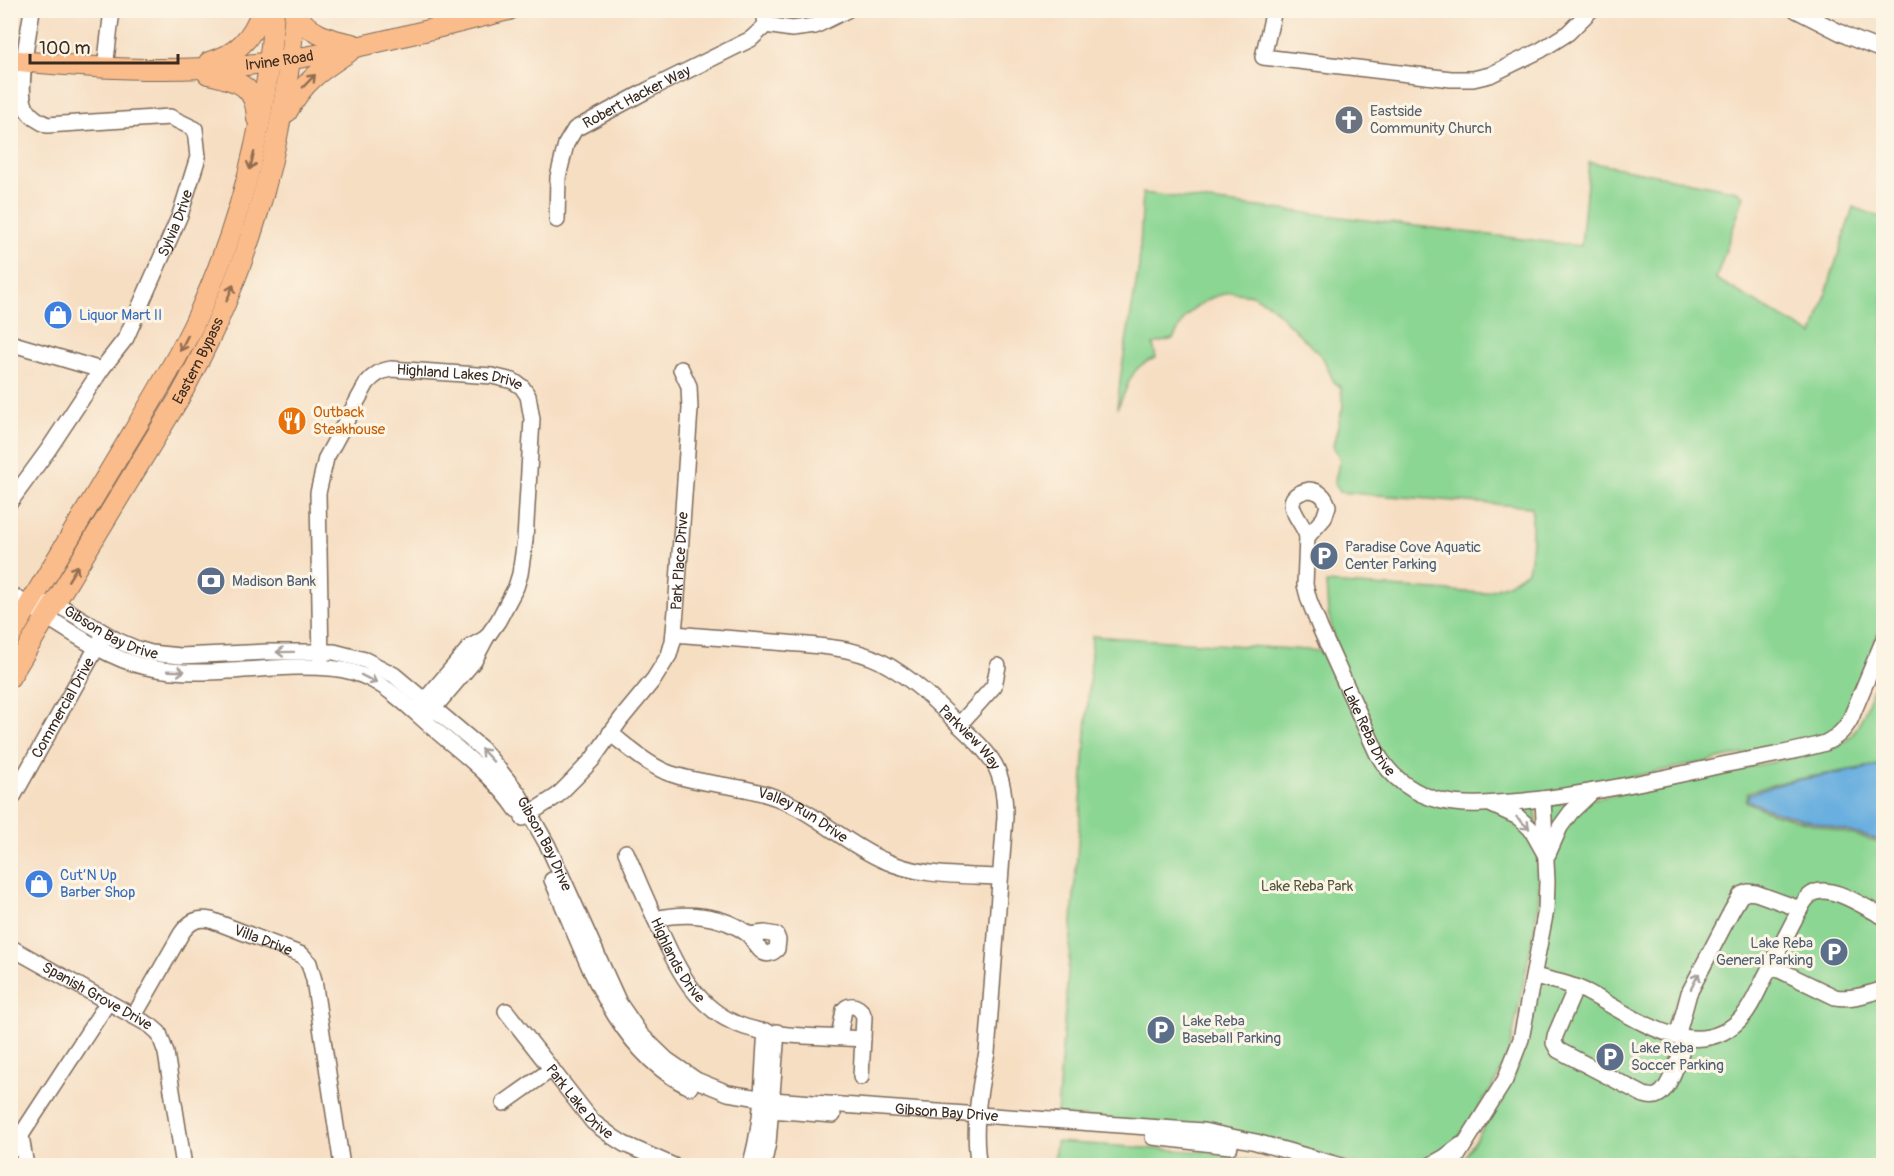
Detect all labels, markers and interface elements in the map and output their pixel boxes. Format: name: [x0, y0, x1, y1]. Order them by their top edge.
scale bar: [30, 27, 178, 65]
text: 100 m: [39, 37, 91, 60]
street label: Irvine Road: [244, 46, 315, 75]
street label: Robert Hacker Way: [579, 61, 694, 133]
one-way arrow: [302, 74, 316, 89]
place label: Eastside Community Church: [1370, 102, 1492, 138]
church icon: Eastside Community Church: [1333, 104, 1365, 136]
one-way arrow: [245, 151, 257, 170]
street label: Sylvia Drive: [153, 187, 197, 260]
one-way arrow: [225, 284, 236, 303]
shop icon: Liquor Mart II: [42, 299, 74, 331]
place label: Liquor Mart II: [79, 306, 162, 325]
street label: Eastern Bypass: [168, 314, 228, 407]
one-way arrow: [178, 334, 189, 352]
street label: Highland Lakes Drive: [396, 360, 527, 395]
place label: Outback Steakhouse: [313, 403, 386, 439]
restaurant icon: Outback Steakhouse: [276, 405, 308, 437]
street label: Park Place Drive: [667, 510, 692, 611]
place label: Paradise Cove Aquatic Center Parking: [1345, 538, 1482, 574]
parking icon: Paradise Cove Aquatic Center Parking: [1308, 540, 1340, 572]
one-way arrow: [68, 565, 80, 582]
bank icon: Madison Bank: [195, 565, 227, 597]
place label: Madison Bank: [232, 572, 317, 591]
street label: Gibson Bay Drive: [60, 601, 160, 663]
one-way arrow: [275, 646, 295, 658]
street label: Commercial Drive: [27, 654, 99, 762]
one-way arrow: [166, 665, 186, 676]
one-way arrow: [360, 674, 378, 685]
street label: Lake Reba Drive: [1338, 683, 1400, 781]
street label: Parkview Way: [935, 701, 1005, 773]
one-way arrow: [480, 748, 494, 763]
street label: Valley Run Drive: [756, 783, 852, 847]
street label: Gibson Bay Drive: [513, 793, 577, 894]
one-way arrow: [1516, 816, 1531, 830]
place label: Cut’N Up Barber Shop: [60, 866, 135, 902]
shop icon: Cut’N Up Barber Shop: [23, 868, 55, 900]
park label: Lake Reba Park: [1261, 877, 1354, 896]
street label: Highlands Drive: [646, 915, 710, 1007]
street label: Villa Drive: [231, 920, 296, 960]
place label: Lake Reba General Parking: [1716, 934, 1813, 970]
parking icon: Lake Reba General Parking: [1818, 936, 1850, 968]
street label: Spanish Grove Drive: [39, 957, 156, 1035]
one-way arrow: [1690, 973, 1701, 991]
place label: Lake Reba Baseball Parking: [1182, 1012, 1281, 1048]
parking icon: Lake Reba Baseball Parking: [1145, 1014, 1177, 1046]
place label: Lake Reba Soccer Parking: [1631, 1039, 1724, 1075]
parking icon: Lake Reba Soccer Parking: [1594, 1041, 1626, 1073]
street label: Park Lake Drive: [542, 1060, 618, 1144]
street label: Gibson Bay Drive: [894, 1099, 999, 1126]

